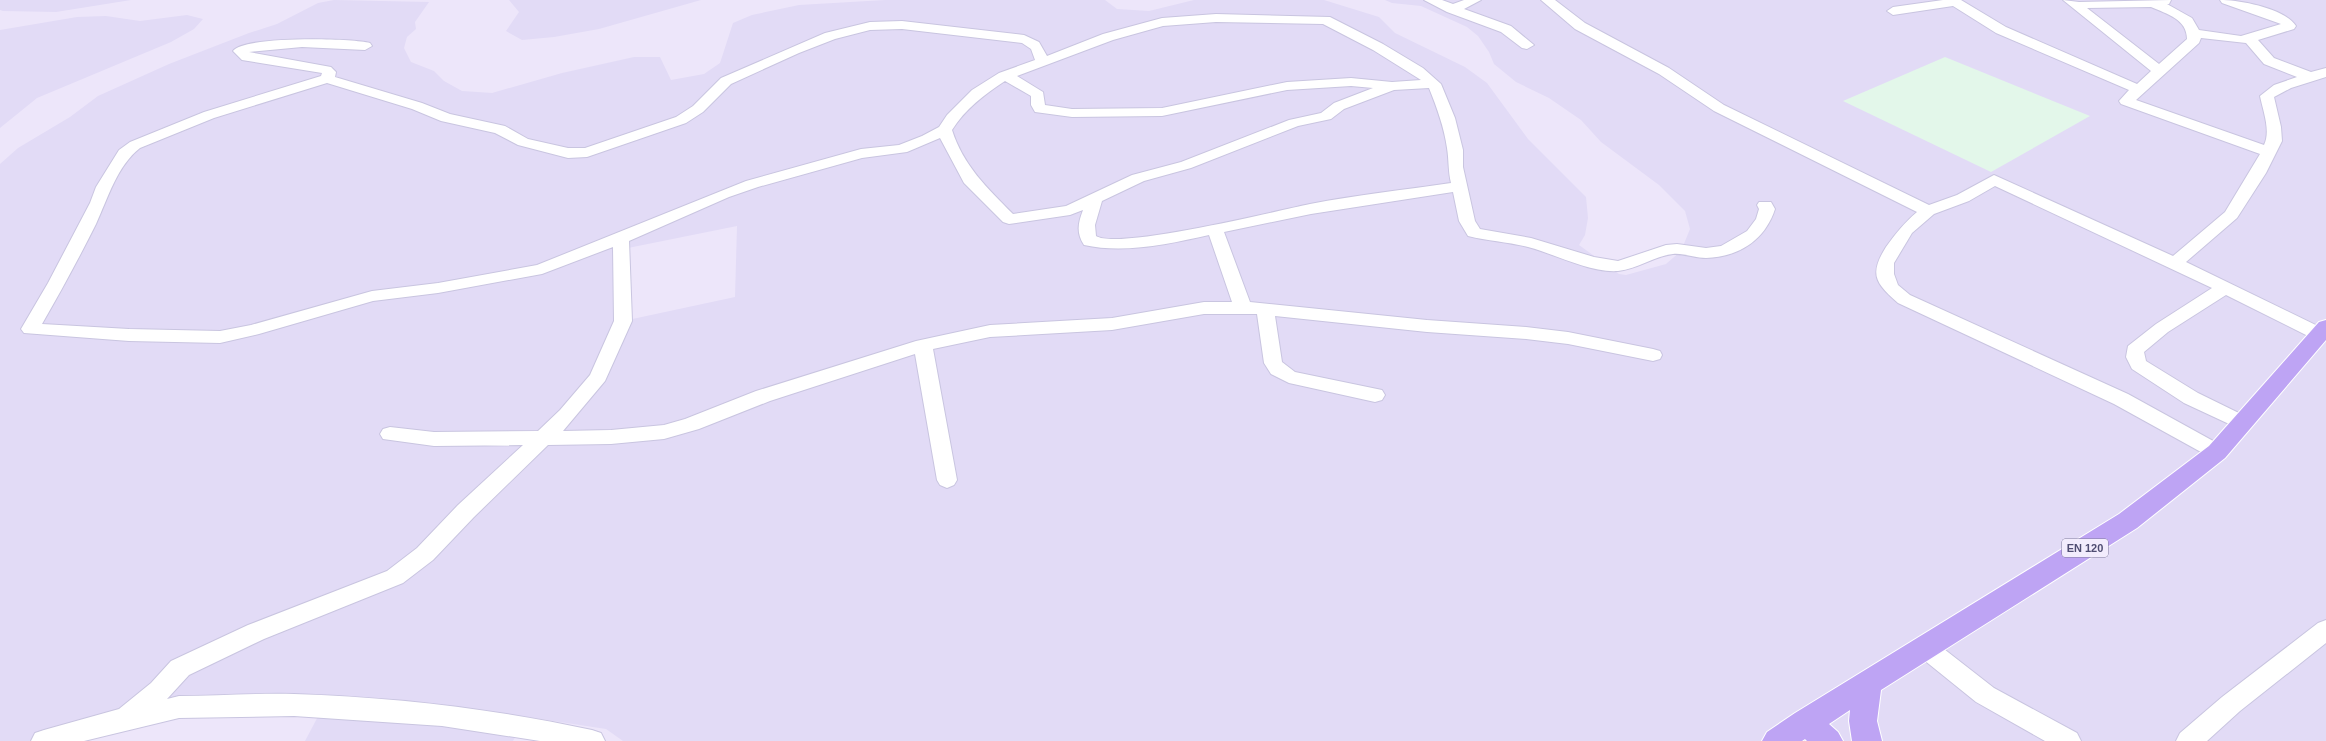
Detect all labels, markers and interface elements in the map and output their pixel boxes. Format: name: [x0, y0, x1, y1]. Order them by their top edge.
road number: EN 120: [2062, 539, 2108, 557]

